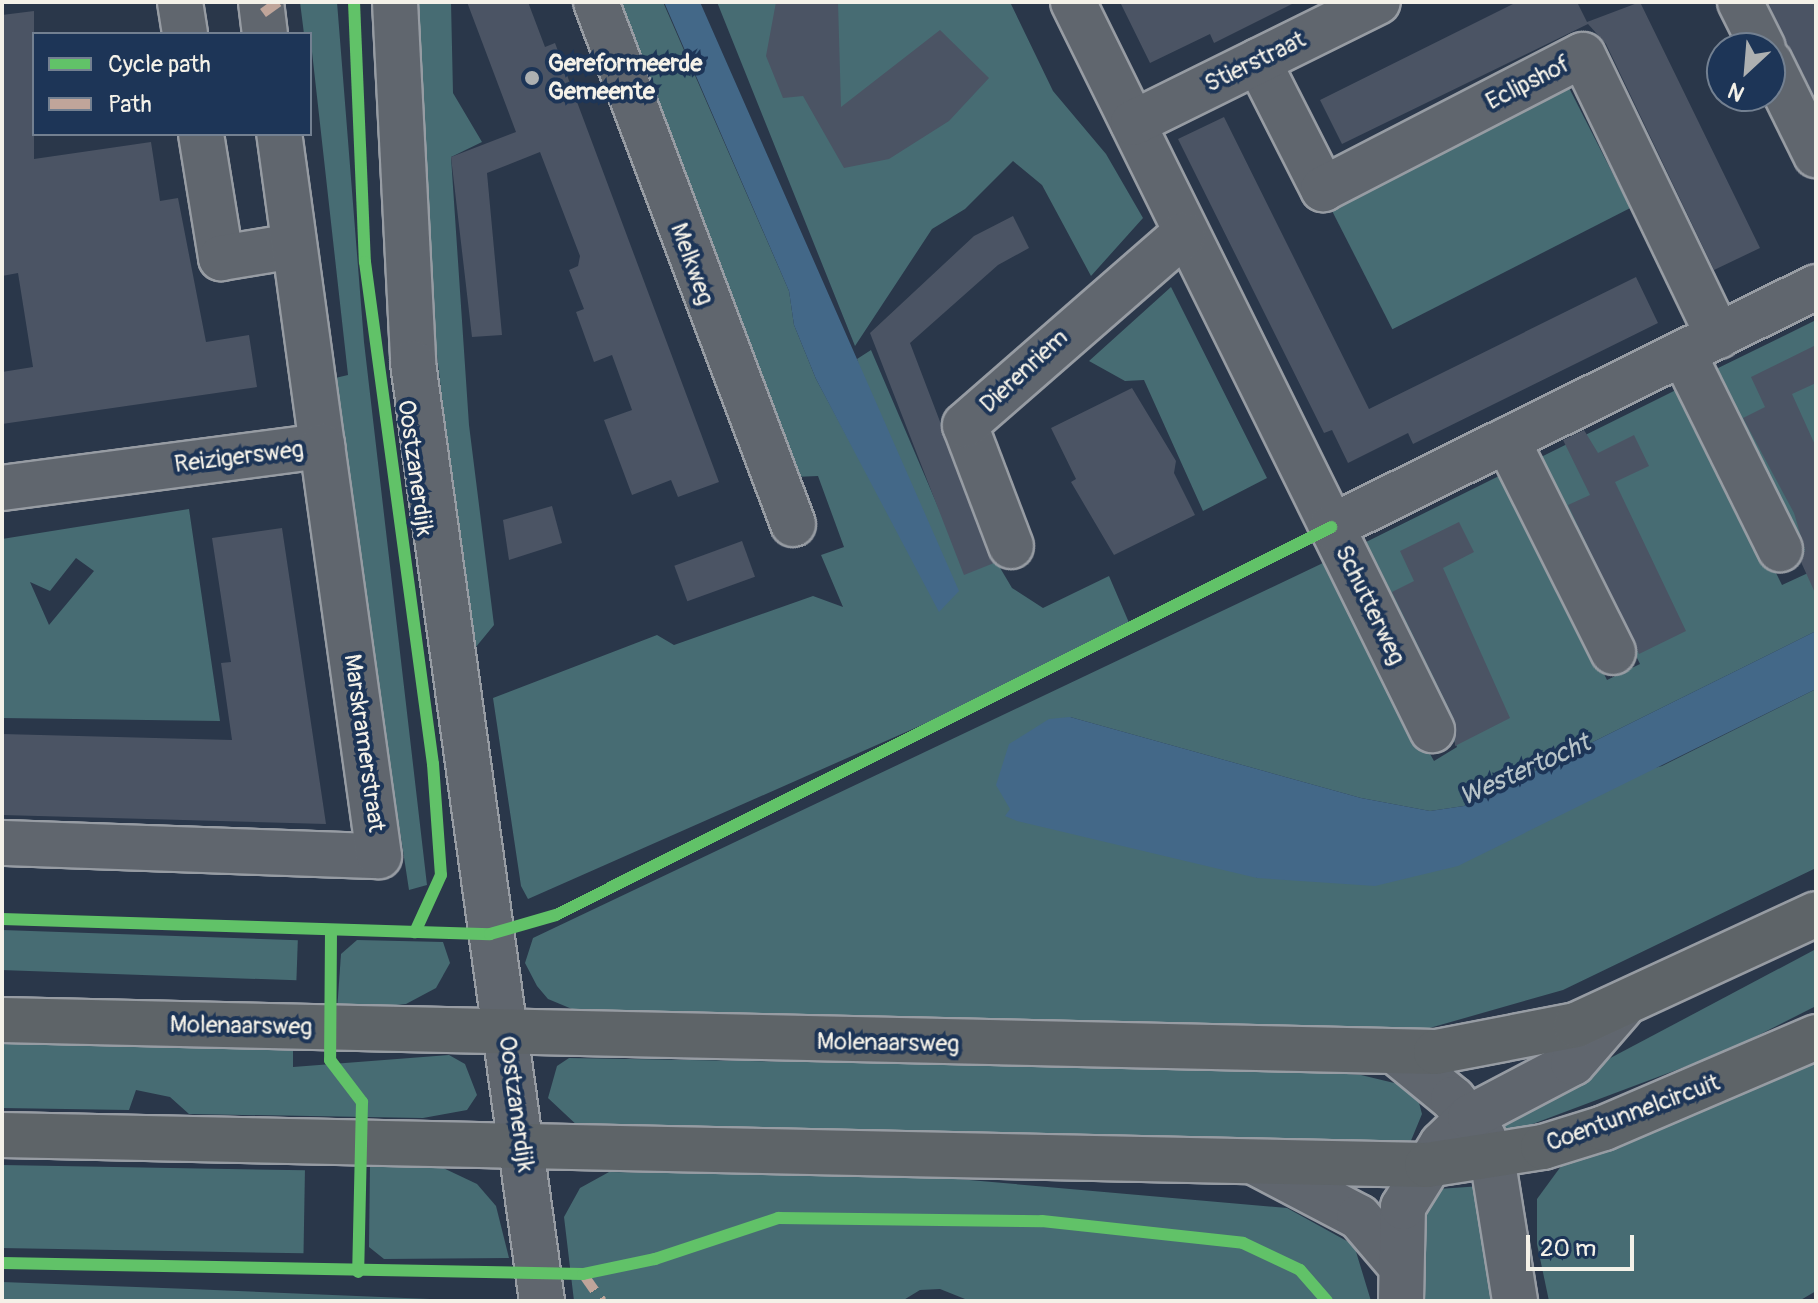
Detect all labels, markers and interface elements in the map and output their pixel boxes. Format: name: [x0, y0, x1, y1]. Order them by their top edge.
street label: Stierstraat: [1200, 25, 1310, 99]
legend: [32, 32, 312, 136]
north arrow: [1706, 32, 1786, 112]
text: Cycle path: [108, 50, 211, 79]
place label: Gereformeerde Gemeente: [548, 50, 702, 106]
street label: Eclipshof: [1481, 50, 1575, 116]
marker: Gereformeerde Gemeente: [523, 69, 541, 87]
text: N: [1724, 76, 1749, 108]
text: Path: [108, 90, 152, 119]
street label: Melkweg: [664, 219, 720, 309]
street label: Dierenriem: [974, 323, 1074, 419]
street label: Oostzanerdijk: [391, 398, 439, 538]
street label: Reizigersweg: [173, 435, 305, 479]
street label: Schutterweg: [1329, 541, 1411, 669]
street label: Marskramerstraat: [337, 652, 391, 834]
water label: Westertocht: [1455, 728, 1595, 814]
street label: Molenaarsweg: [169, 1010, 313, 1042]
street label: Molenaarsweg: [816, 1027, 960, 1059]
street label: Oostzanerdijk: [492, 1034, 540, 1174]
street label: Coentunnelcircuit: [1543, 1068, 1723, 1158]
scale bar: [1530, 1219, 1638, 1269]
text: 20 m: [1540, 1234, 1596, 1263]

